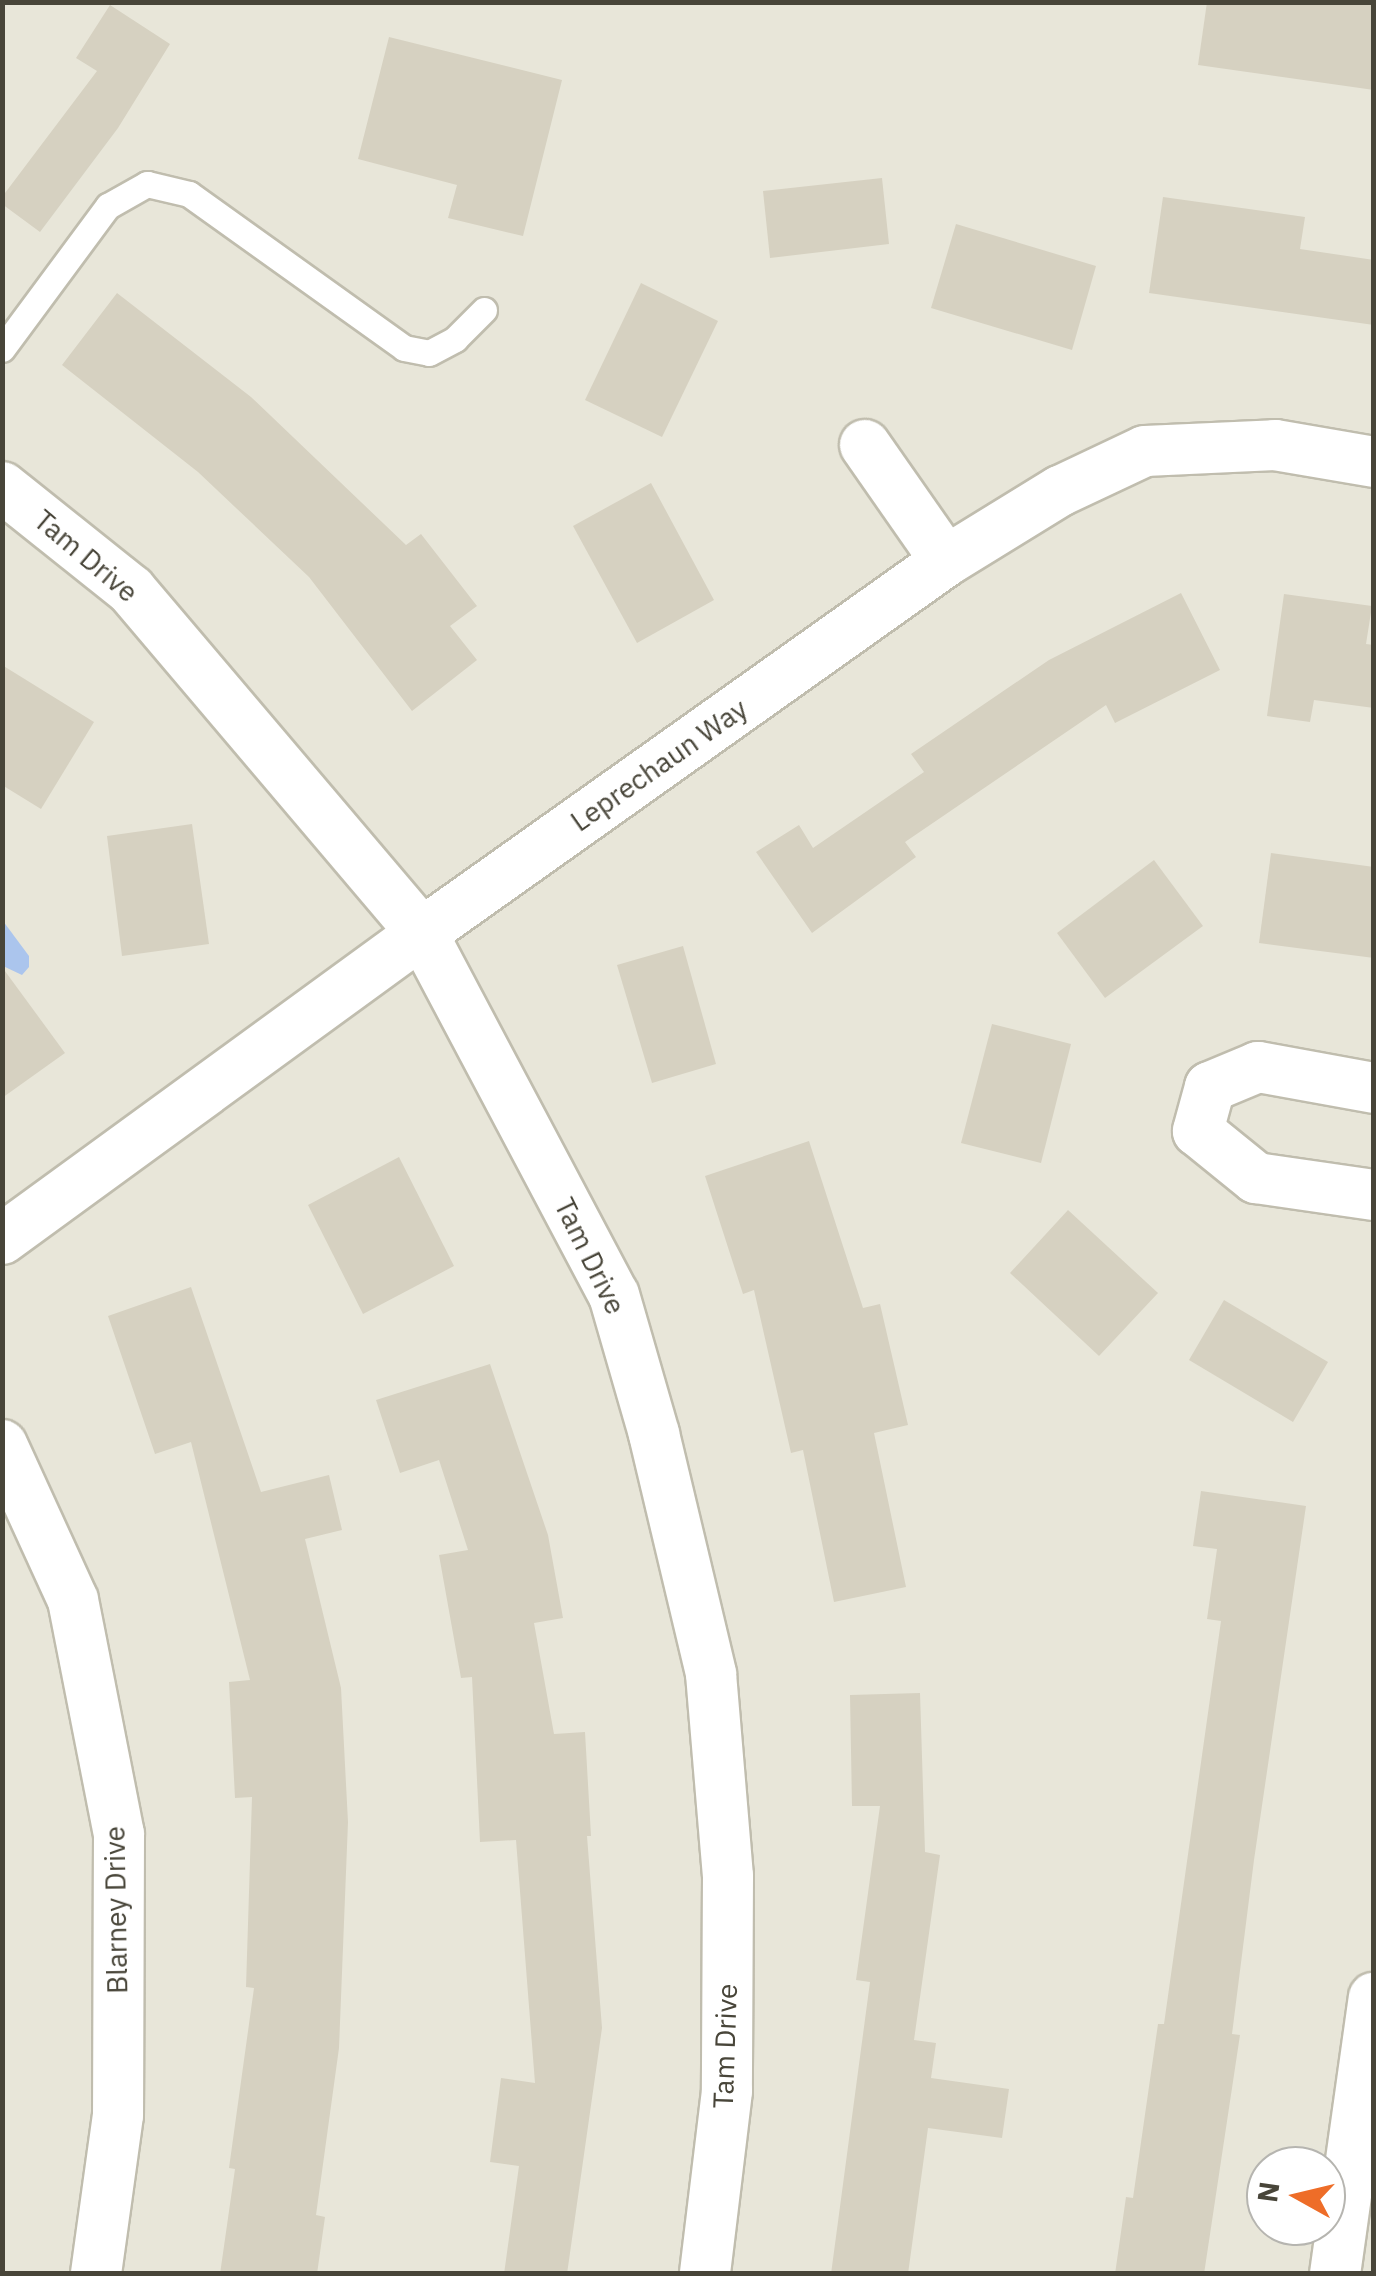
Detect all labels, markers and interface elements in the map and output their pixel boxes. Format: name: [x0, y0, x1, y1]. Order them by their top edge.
street label: Tam Drive: [27, 503, 145, 609]
street label: Leprechaun Way: [564, 692, 754, 838]
street label: Tam Drive: [547, 1192, 633, 1320]
street label: Blarney Drive: [98, 1826, 134, 1994]
street label: Tam Drive: [706, 1983, 744, 2109]
north arrow: [1246, 2146, 1346, 2246]
text: N: [1248, 2179, 1288, 2205]

